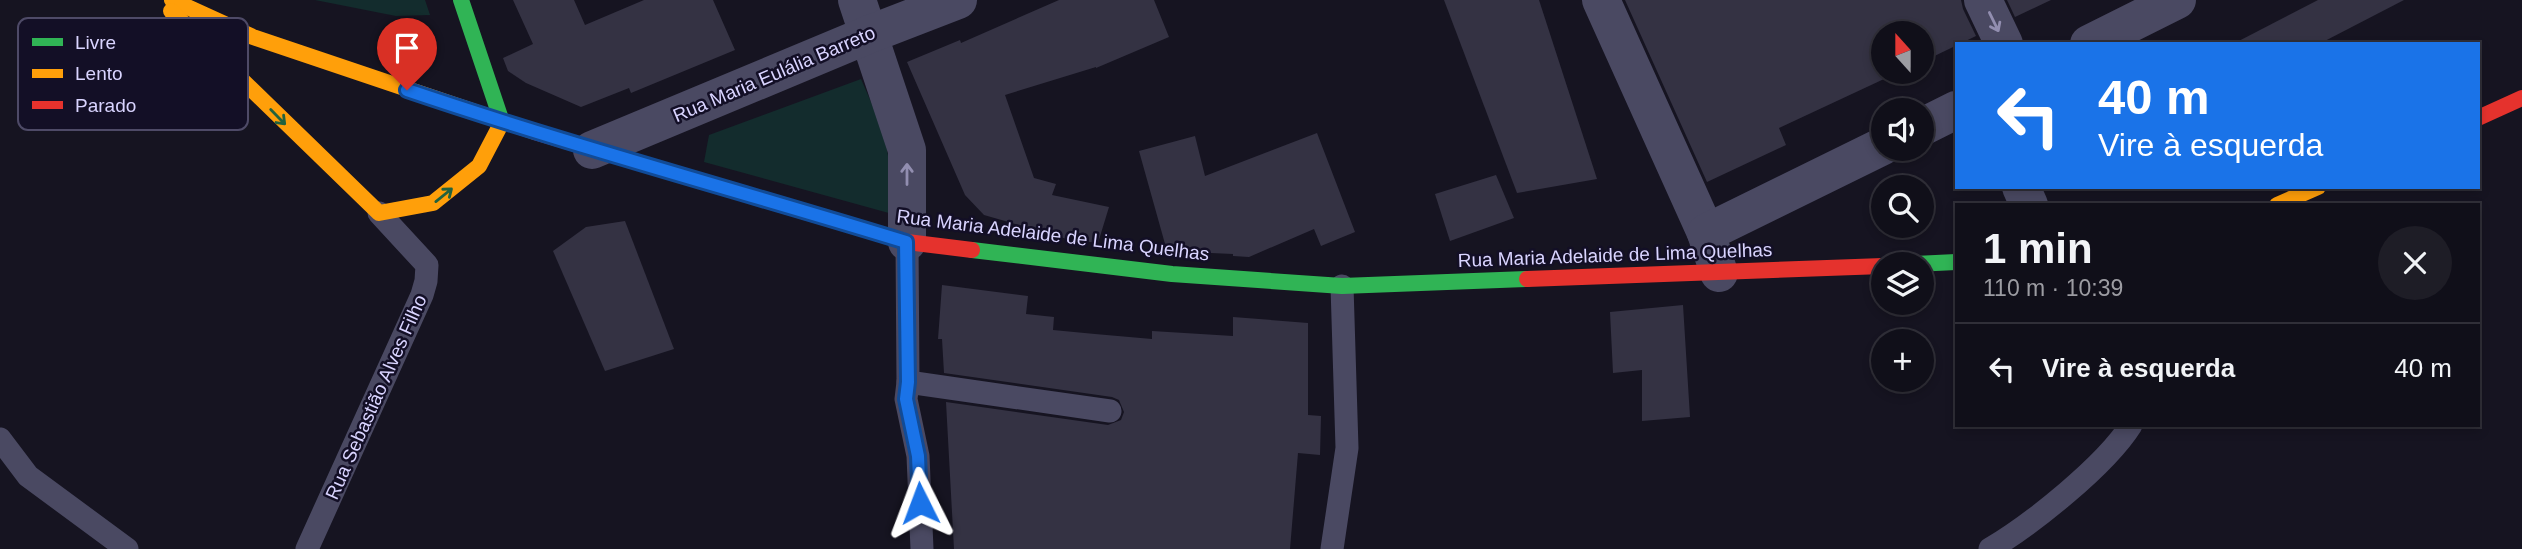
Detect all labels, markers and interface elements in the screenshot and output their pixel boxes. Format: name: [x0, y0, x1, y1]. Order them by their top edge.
one-way arrow: [1987, 11, 2001, 32]
legend: [18, 18, 248, 130]
pin: [377, 18, 437, 90]
north arrow: [1871, 21, 1934, 84]
map controls: [1871, 21, 1934, 392]
street label: Rua Maria Eulália Barreto: [670, 22, 878, 126]
icon: arrive: [388, 29, 426, 67]
text: Livre: [75, 32, 116, 53]
text: Lento: [75, 63, 123, 84]
icon: left: [1983, 70, 2074, 161]
text: 40 m: [2098, 70, 2210, 124]
text: Parado: [75, 95, 136, 116]
button: sound: [1871, 98, 1934, 161]
one-way arrow: [270, 108, 287, 125]
text: Vire à esquerda: [2098, 127, 2323, 163]
one-way arrow: [900, 163, 914, 186]
button: search: [1871, 175, 1934, 238]
one-way arrow: [434, 187, 452, 203]
street label: Rua Maria Adelaide de Lima Quelhas: [896, 205, 1210, 265]
text: 1 min: [1983, 225, 2093, 272]
button: close: [2378, 226, 2452, 300]
street label: Rua Maria Adelaide de Lima Quelhas: [1457, 239, 1773, 271]
button: layers: [1871, 252, 1934, 315]
text: 110 m · 10:39: [1983, 275, 2123, 301]
street label: Rua Sebastião Alves Filho: [321, 291, 431, 503]
button: +: [1871, 329, 1934, 392]
icon: left: [1983, 350, 2021, 388]
text: Vire à esquerda: [2042, 353, 2235, 383]
text: 40 m: [2394, 353, 2452, 383]
position arrow: [883, 466, 957, 540]

